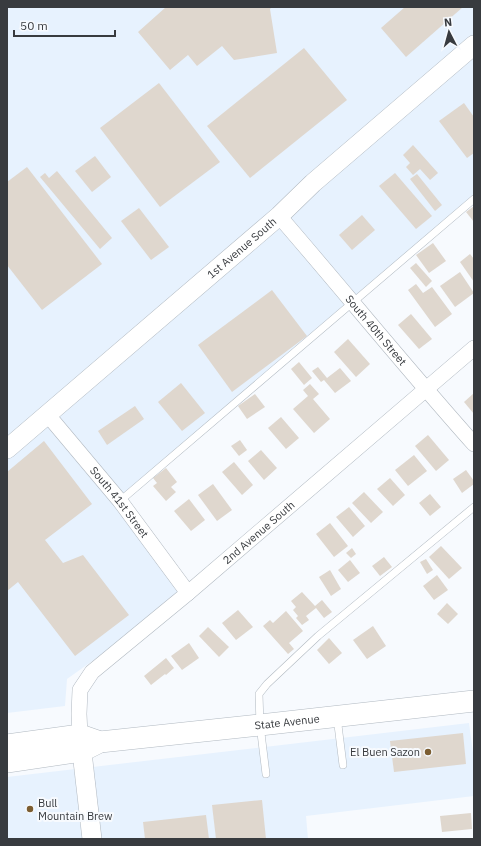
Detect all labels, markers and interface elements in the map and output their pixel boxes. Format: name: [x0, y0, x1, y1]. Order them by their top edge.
scale bar: [14, 12, 115, 38]
north arrow: [429, 12, 469, 52]
text: N: [443, 15, 453, 29]
text: 50 m: [20, 18, 48, 33]
street label: 1st Avenue South: [204, 214, 279, 281]
street label: South 40th Street: [342, 292, 410, 368]
street label: South 41st Street: [87, 464, 152, 541]
street label: 2nd Avenue South: [220, 498, 297, 567]
street label: State Avenue: [254, 711, 320, 733]
place label: El Buen Sazon: [350, 745, 420, 759]
marker: El Buen Sazon: [423, 747, 433, 757]
place label: Bull Mountain Brew: [38, 796, 113, 823]
marker: Bull Mountain Brew: [25, 804, 35, 814]

